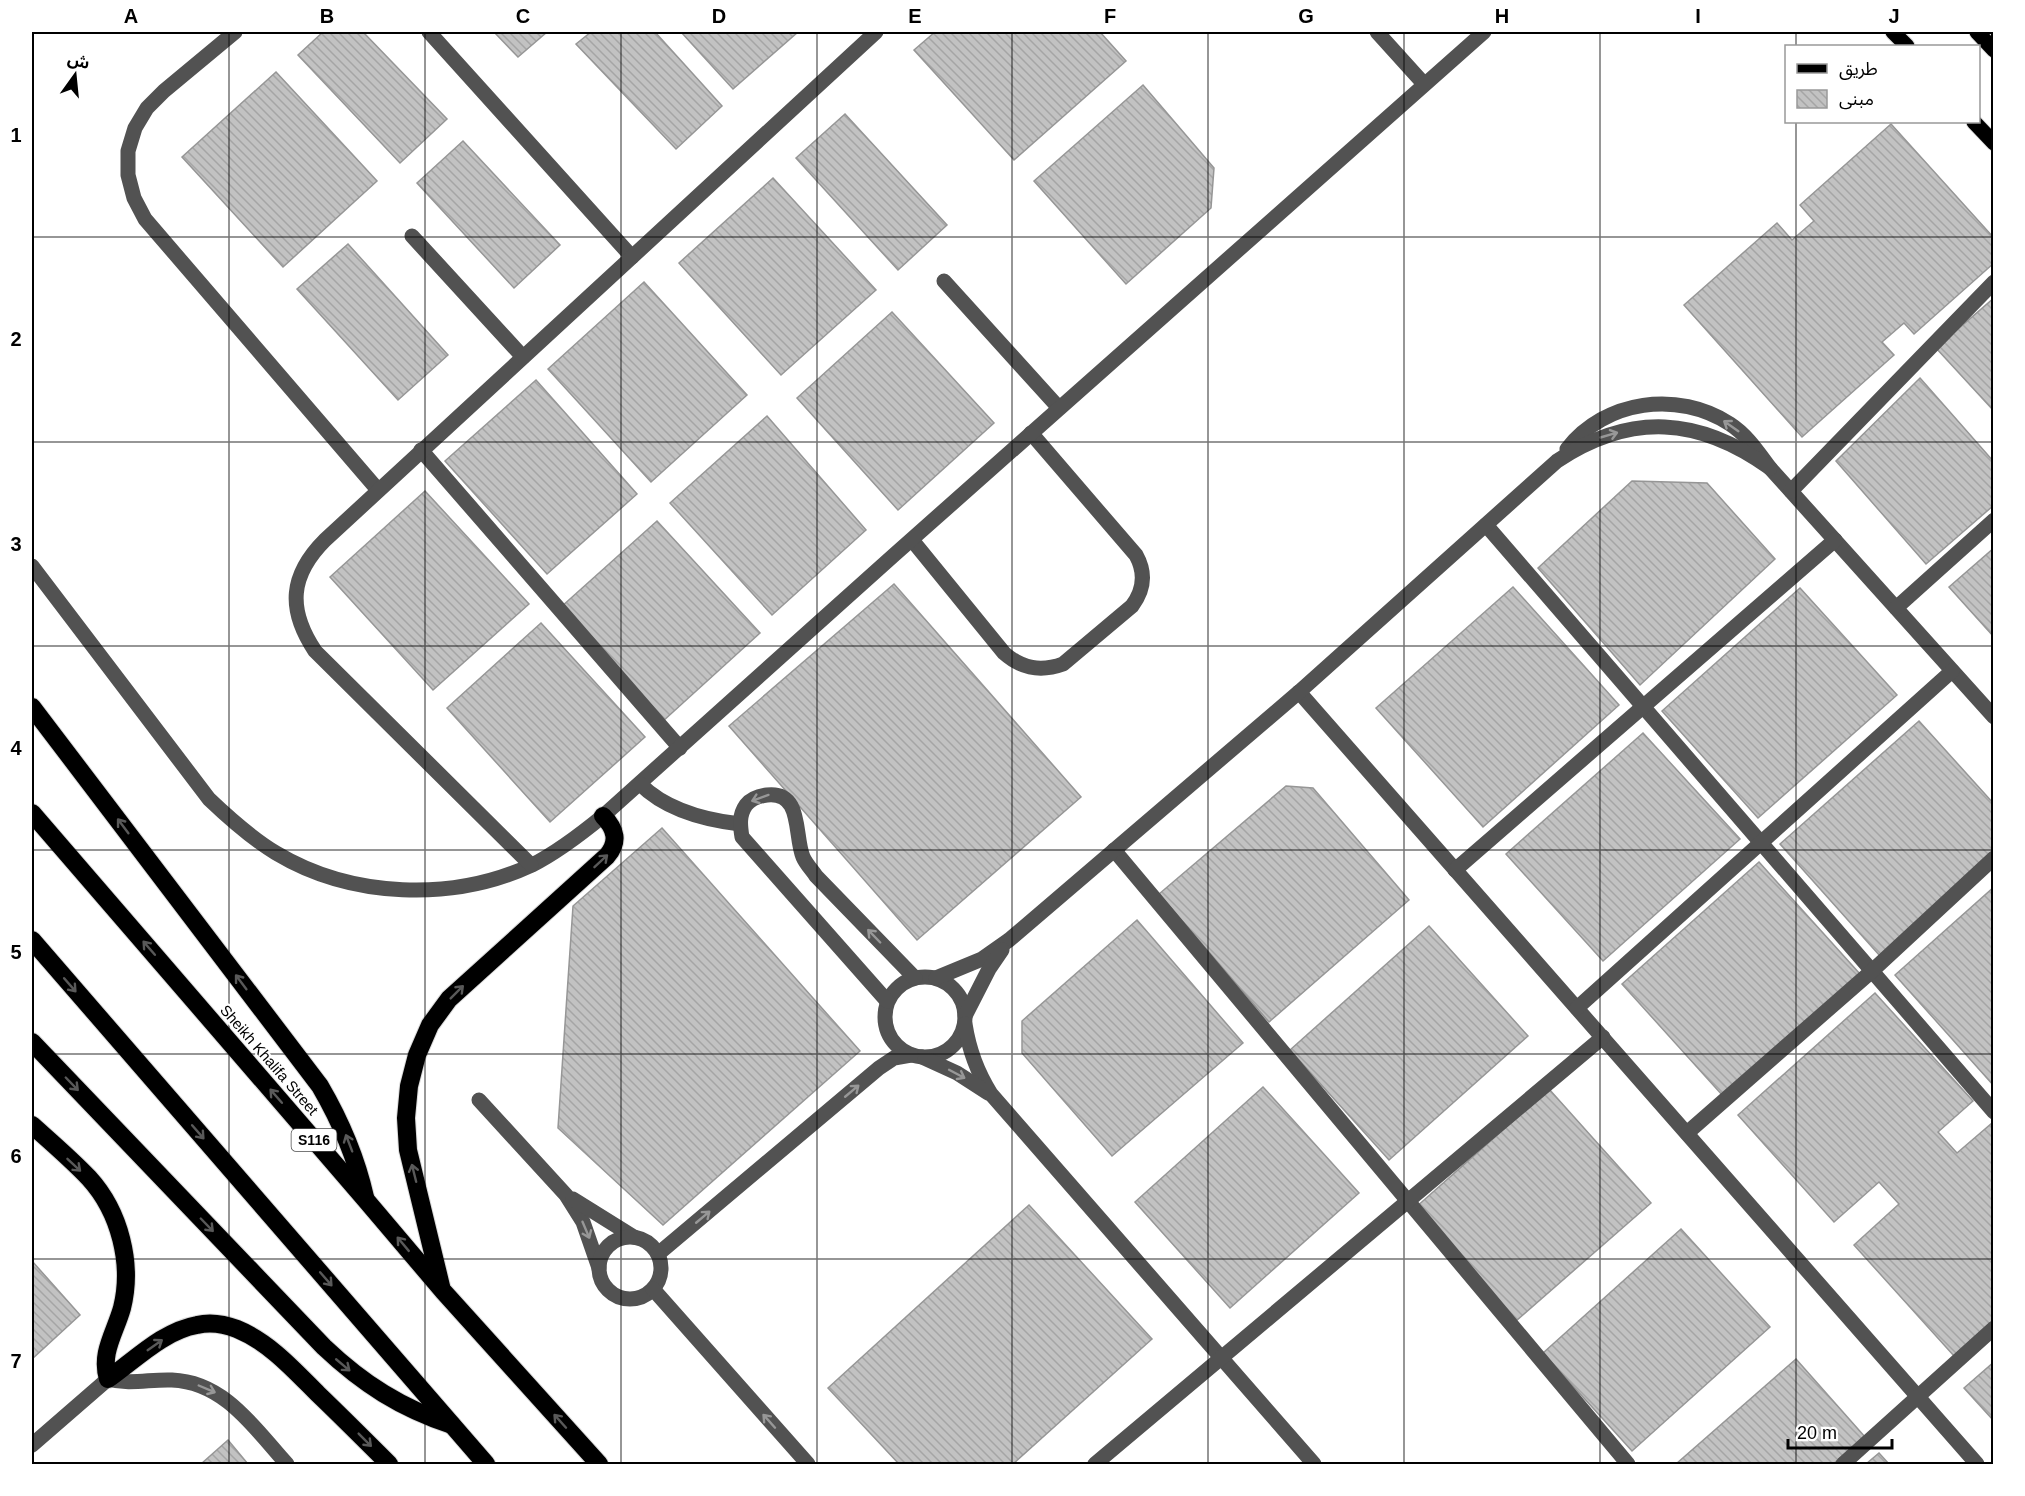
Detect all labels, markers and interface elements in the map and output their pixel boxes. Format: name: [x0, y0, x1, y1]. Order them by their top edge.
text: A: [124, 5, 138, 27]
text: B: [320, 5, 334, 27]
text: C: [516, 5, 530, 27]
text: D: [712, 5, 726, 27]
text: E: [908, 5, 922, 27]
text: F: [1104, 5, 1116, 27]
text: G: [1298, 5, 1314, 27]
text: H: [1495, 5, 1509, 27]
text: I: [1695, 5, 1701, 27]
text: J: [1888, 5, 1900, 27]
north arrow: [45, 45, 105, 105]
legend: [1785, 45, 1980, 123]
text: ش: [66, 50, 92, 73]
text: طريق: [1839, 59, 1878, 80]
text: مبنى: [1839, 89, 1874, 110]
text: 1: [10, 124, 22, 146]
text: 2: [10, 328, 22, 350]
one-way arrow: [1723, 420, 1739, 432]
one-way arrow: [1599, 429, 1618, 440]
text: 3: [10, 533, 22, 555]
text: 4: [10, 737, 22, 759]
one-way arrow: [751, 794, 769, 805]
one-way arrow: [116, 819, 129, 835]
one-way arrow: [594, 854, 609, 868]
one-way arrow: [867, 928, 881, 943]
one-way arrow: [142, 940, 155, 956]
text: 5: [10, 941, 22, 963]
one-way arrow: [234, 974, 247, 990]
one-way arrow: [63, 977, 77, 992]
one-way arrow: [449, 984, 464, 999]
street label: Sheikh Khalifa Street: [217, 1001, 322, 1119]
one-way arrow: [947, 1069, 965, 1080]
one-way arrow: [65, 1077, 79, 1092]
one-way arrow: [844, 1084, 859, 1098]
one-way arrow: [269, 1089, 283, 1104]
one-way arrow: [191, 1124, 205, 1139]
road number: S116: [292, 1129, 336, 1151]
one-way arrow: [343, 1134, 354, 1152]
text: 6: [10, 1145, 22, 1167]
one-way arrow: [67, 1157, 82, 1172]
one-way arrow: [407, 1164, 419, 1183]
one-way arrow: [695, 1210, 711, 1223]
one-way arrow: [200, 1218, 214, 1233]
one-way arrow: [581, 1220, 592, 1238]
one-way arrow: [396, 1237, 410, 1252]
one-way arrow: [319, 1271, 333, 1286]
one-way arrow: [147, 1339, 163, 1351]
text: 7: [10, 1350, 22, 1372]
one-way arrow: [335, 1358, 351, 1371]
one-way arrow: [197, 1383, 215, 1395]
scale bar: [1788, 1412, 1892, 1450]
one-way arrow: [553, 1414, 567, 1429]
one-way arrow: [762, 1414, 776, 1429]
text: 20 m: [1797, 1423, 1837, 1443]
one-way arrow: [357, 1433, 372, 1448]

